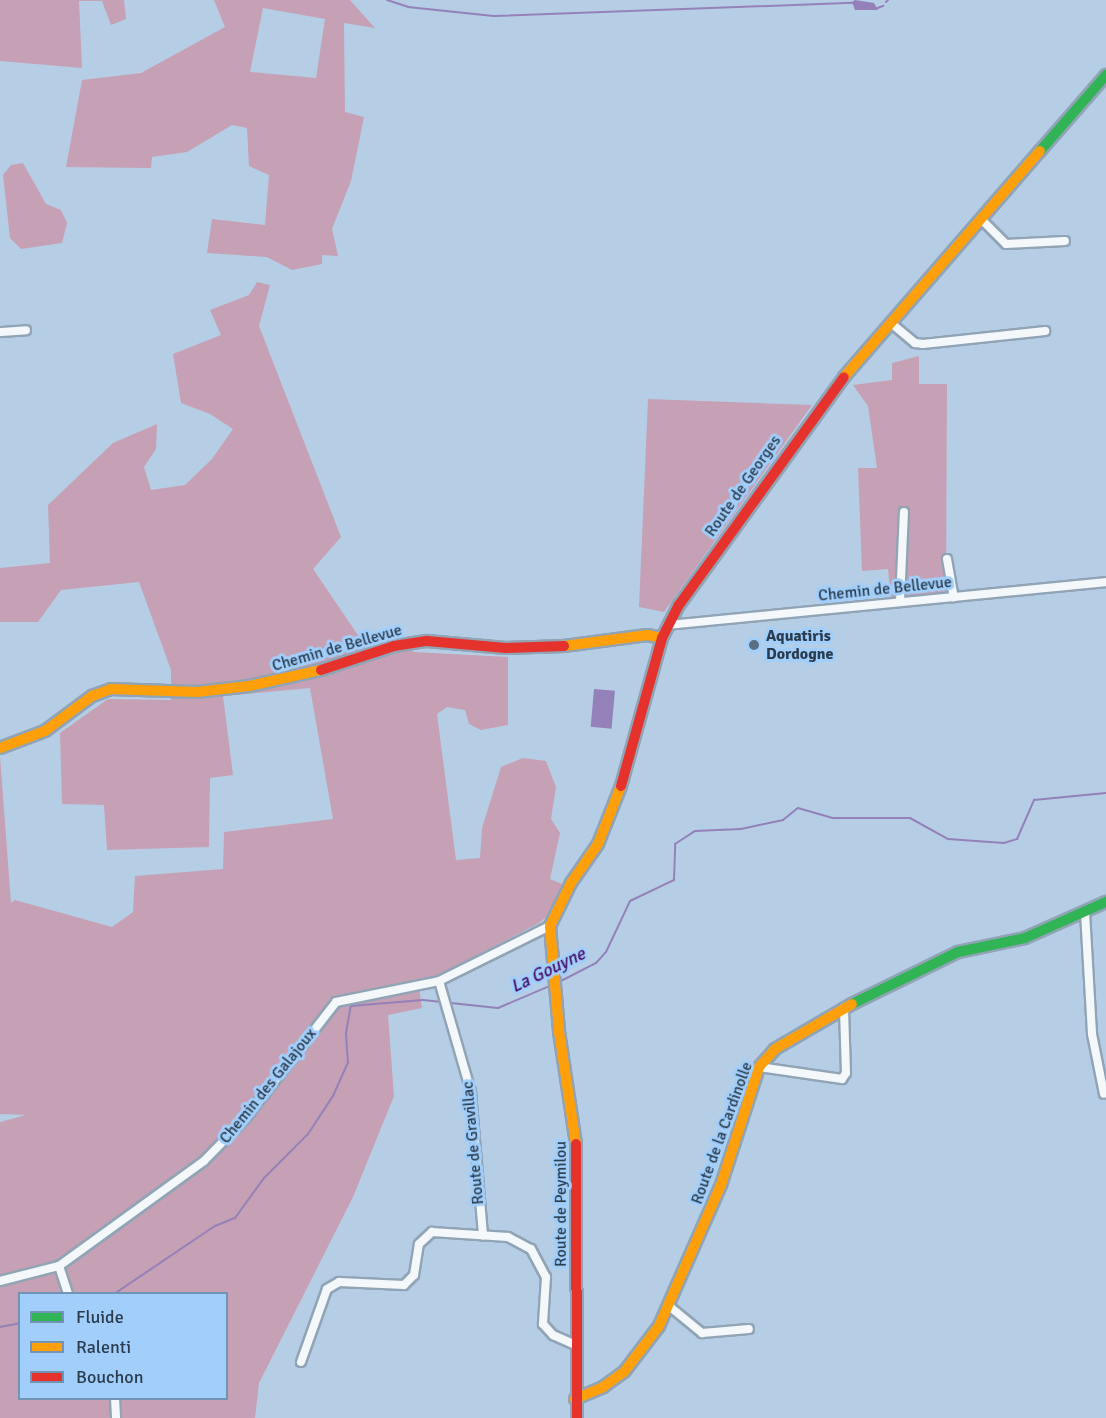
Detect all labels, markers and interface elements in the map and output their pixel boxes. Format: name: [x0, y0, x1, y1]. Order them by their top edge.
street label: Route de Georges: [701, 432, 785, 540]
street label: Chemin de Bellevue: [817, 572, 953, 606]
street label: Chemin de Bellevue: [270, 620, 404, 676]
place label: Aquatiris Dordogne: [766, 626, 833, 664]
marker: Aquatiris Dordogne: [747, 638, 761, 652]
water label: La Gouyne: [507, 943, 589, 997]
street label: Chemin des Galajoux: [216, 1024, 320, 1148]
street label: Route de la Cardinolle: [687, 1059, 757, 1207]
street label: Route de Gravillac: [458, 1081, 488, 1205]
street label: Route de Peymilou: [551, 1141, 571, 1267]
legend: [18, 1292, 228, 1400]
text: Fluide: [76, 1306, 124, 1328]
text: Ralenti: [76, 1336, 131, 1358]
text: Bouchon: [76, 1366, 144, 1388]

